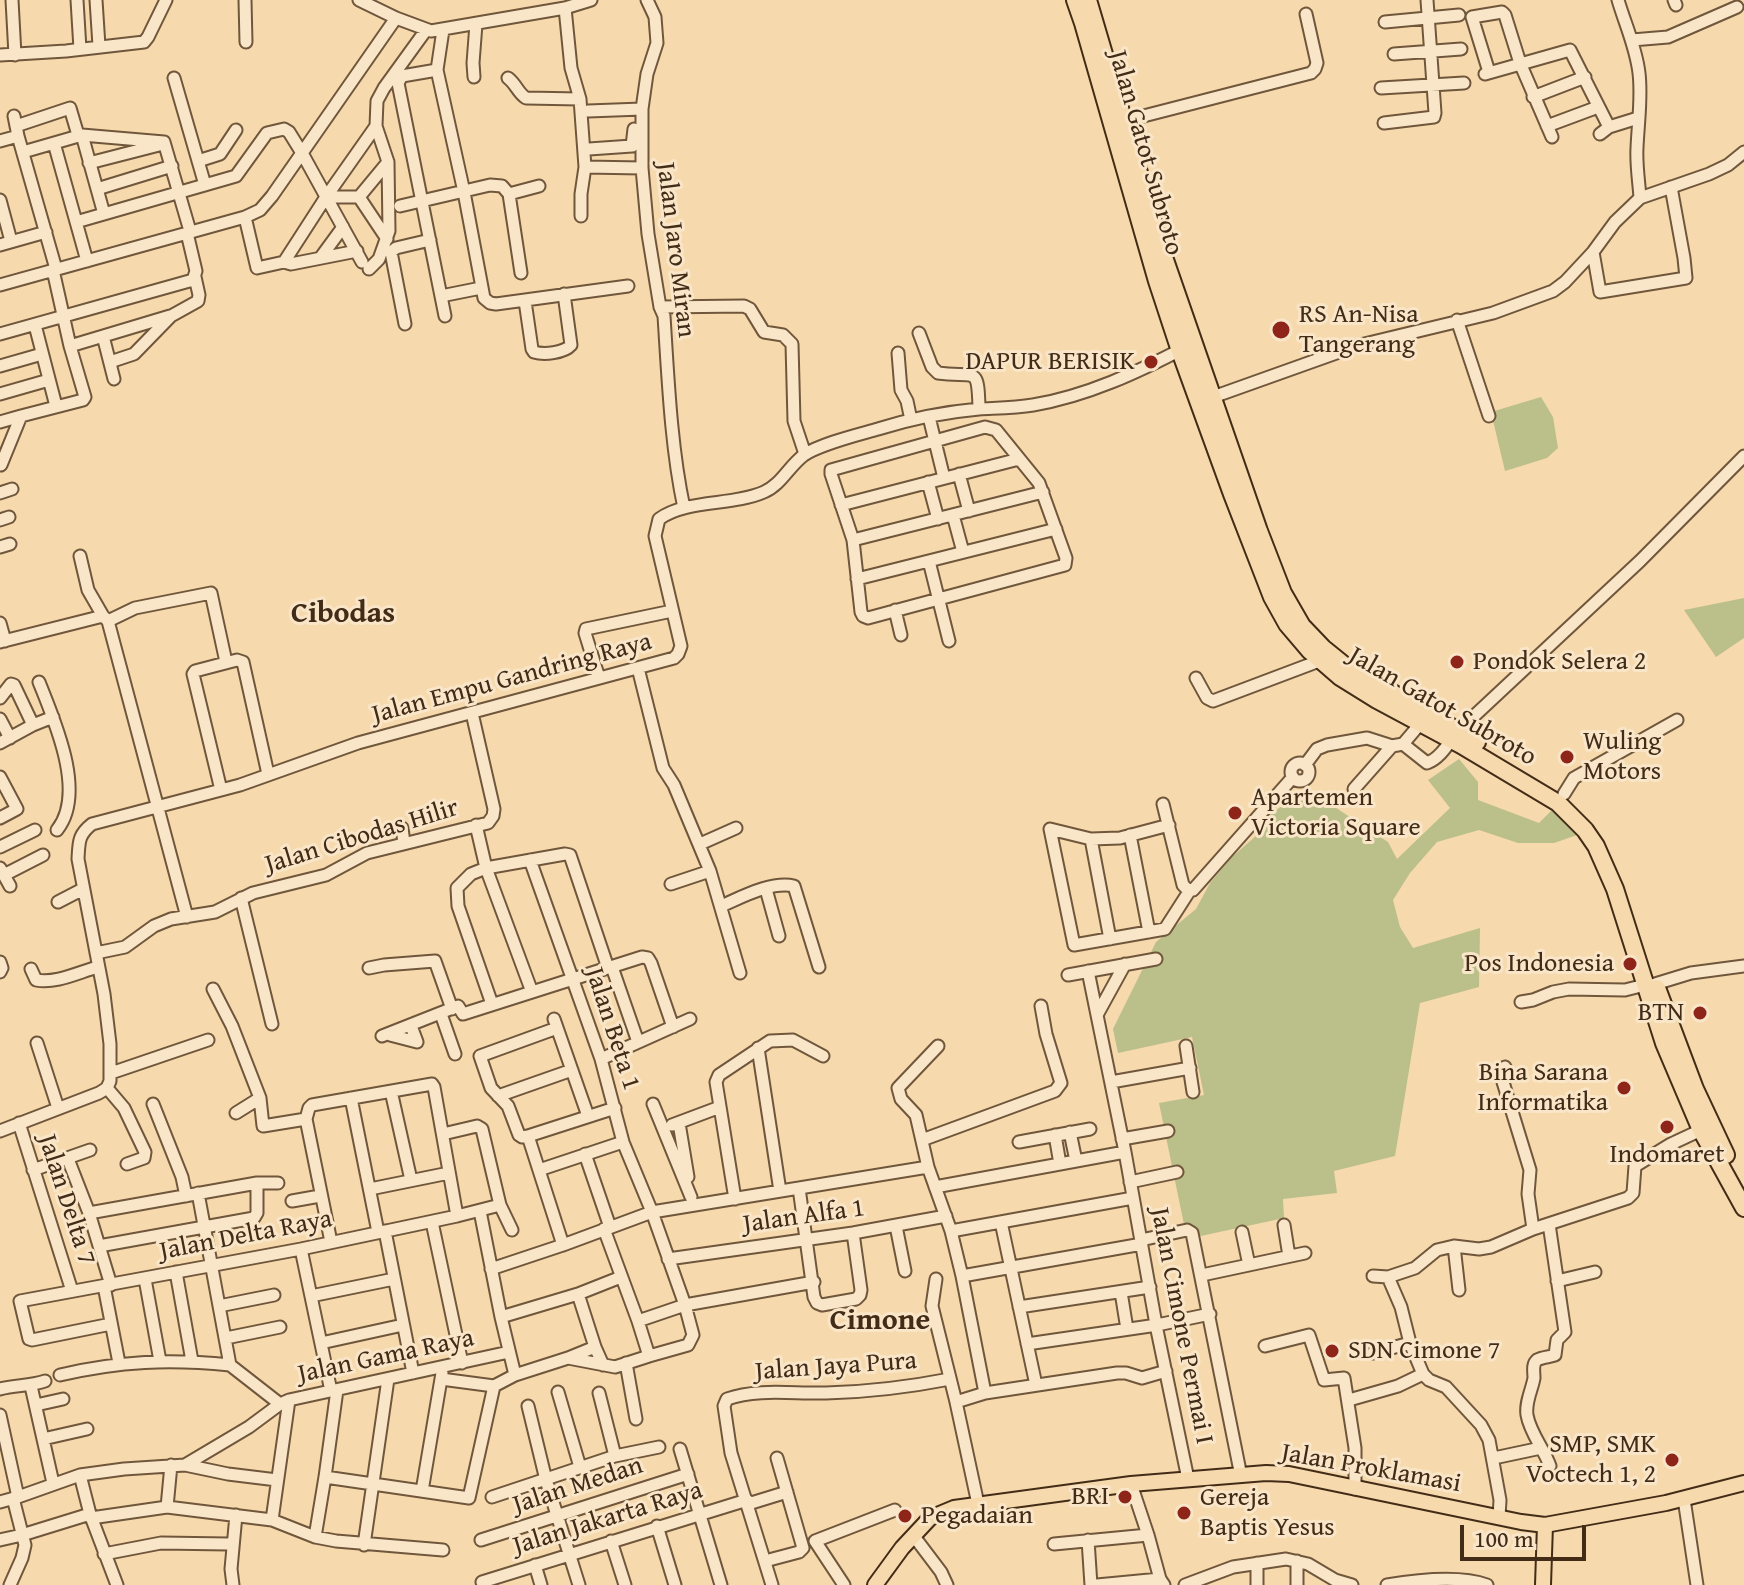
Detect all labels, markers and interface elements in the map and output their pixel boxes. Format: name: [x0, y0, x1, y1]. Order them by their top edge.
street label: Jalan Gatot Subroto: [1101, 47, 1189, 259]
street label: Jalan Jaro Miran: [649, 161, 701, 339]
place label: RS An-Nisa Tangerang: [1299, 299, 1419, 360]
marker: RS An-Nisa Tangerang: [1270, 319, 1292, 341]
place label: DAPUR BERISIK: [965, 346, 1135, 378]
marker: DAPUR BERISIK: [1142, 353, 1160, 371]
district label: Cibodas: [291, 596, 395, 632]
street label: Jalan Empu Gandring Raya: [369, 627, 655, 731]
street label: Jalan Gatot Subroto: [1343, 641, 1541, 773]
place label: Pondok Selera 2: [1473, 646, 1646, 678]
marker: Pondok Selera 2: [1448, 653, 1466, 671]
place label: Wuling Motors: [1583, 726, 1661, 788]
marker: Wuling Motors: [1558, 748, 1576, 766]
place label: Apartemen Victoria Square: [1251, 782, 1421, 844]
street label: Jalan Cibodas Hilir: [262, 793, 462, 881]
marker: Apartemen Victoria Square: [1226, 804, 1244, 822]
place label: Pos Indonesia: [1464, 948, 1614, 980]
marker: Pos Indonesia: [1621, 955, 1639, 973]
street label: Jalan Beta 1: [578, 964, 646, 1094]
place label: BTN: [1638, 997, 1684, 1029]
marker: BTN: [1691, 1004, 1709, 1022]
place label: Bina Sarana Informatika: [1478, 1057, 1608, 1118]
marker: Bina Sarana Informatika: [1615, 1079, 1633, 1097]
marker: Indomaret: [1658, 1118, 1676, 1136]
street label: Jalan Delta 7: [30, 1131, 102, 1269]
place label: Indomaret: [1610, 1139, 1724, 1171]
street label: Jalan Alfa 1: [741, 1193, 867, 1241]
street label: Jalan Delta Raya: [157, 1204, 335, 1268]
street label: Jalan Cimone Permai I: [1143, 1205, 1219, 1447]
district label: Cimone: [830, 1303, 930, 1339]
street label: Jalan Gama Raya: [295, 1323, 477, 1391]
place label: SDN Cimone 7: [1348, 1335, 1500, 1367]
marker: SDN Cimone 7: [1323, 1342, 1341, 1360]
street label: Jalan Jaya Pura: [754, 1346, 918, 1388]
place label: SMP, SMK Voctech 1, 2: [1526, 1429, 1656, 1490]
street label: Jalan Proklamasi: [1279, 1438, 1463, 1500]
street label: Jalan Medan: [509, 1450, 647, 1522]
marker: SMP, SMK Voctech 1, 2: [1663, 1451, 1681, 1469]
street label: Jalan Jakarta Raya: [510, 1475, 706, 1563]
place label: BRI: [1071, 1481, 1109, 1513]
place label: Gereja Baptis Yesus: [1200, 1482, 1335, 1544]
marker: BRI: [1116, 1488, 1134, 1506]
place label: Pegadaian: [921, 1500, 1033, 1532]
marker: Gereja Baptis Yesus: [1175, 1504, 1193, 1522]
marker: Pegadaian: [896, 1507, 914, 1525]
scale bar: [1464, 1509, 1590, 1559]
text: 100 m: [1474, 1521, 1534, 1556]

